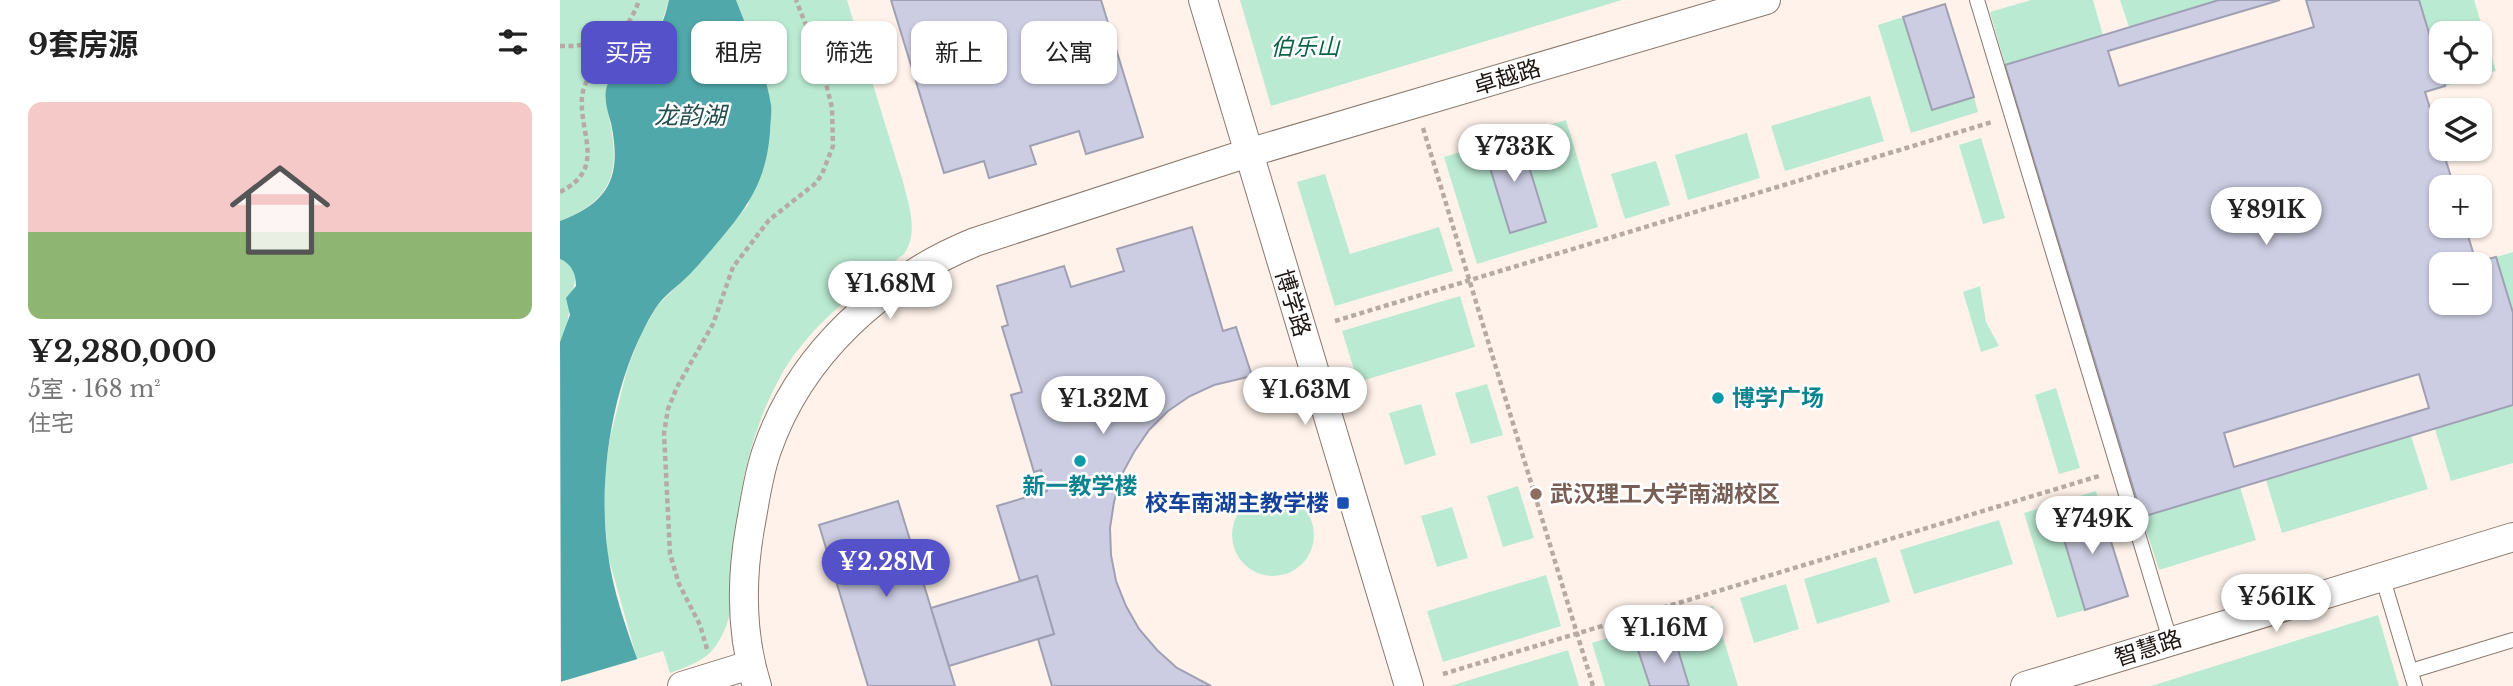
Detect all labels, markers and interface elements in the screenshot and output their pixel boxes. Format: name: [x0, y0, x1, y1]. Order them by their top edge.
chip: 买房: [581, 21, 677, 84]
chip: 租房: [691, 21, 787, 84]
chip: 筛选: [801, 21, 897, 84]
chip: 新上: [911, 21, 1007, 84]
chip: 公寓: [1021, 21, 1117, 84]
map controls: [2429, 21, 2492, 315]
button: locate: [2429, 21, 2492, 84]
icon: filters: [494, 23, 532, 61]
text: 9套房源: [28, 26, 138, 63]
park label: 伯乐山: [1271, 33, 1342, 61]
street label: 卓越路: [1470, 54, 1544, 100]
button: layers: [2429, 98, 2492, 161]
water label: 龙韵湖: [654, 101, 730, 130]
pin: ¥733K: [1465, 124, 1563, 184]
text: ¥733K: [1474, 133, 1554, 161]
icon: home: [217, 147, 343, 273]
button: +: [2429, 175, 2492, 238]
pin: ¥891K: [2217, 188, 2315, 247]
text: ¥891K: [2227, 196, 2305, 224]
button: −: [2429, 252, 2492, 315]
pin: ¥1.68M: [833, 262, 947, 321]
street label: 博学路: [1270, 266, 1316, 340]
text: ¥1.68M: [844, 270, 936, 298]
text: ¥2,280,000: [28, 333, 217, 370]
pin: ¥1.63M: [1248, 368, 1362, 427]
text: 5室 · 168 m²: [28, 375, 161, 403]
pin: ¥1.32M: [1046, 376, 1160, 436]
text: ¥1.63M: [1259, 376, 1351, 404]
place label: 博学广场: [1732, 384, 1824, 412]
text: ¥1.32M: [1057, 385, 1149, 413]
marker: 博学广场: [1710, 390, 1726, 406]
text: 住宅: [28, 409, 74, 437]
marker: 新一教学楼: [1072, 453, 1088, 469]
place label: 新一教学楼: [1023, 472, 1138, 500]
place label: 武汉理工大学南湖校区: [1550, 480, 1780, 508]
marker: 武汉理工大学南湖校区: [1528, 486, 1544, 502]
place label: 校车南湖主教学楼: [1145, 489, 1329, 517]
marker: 校车南湖主教学楼: [1335, 495, 1351, 511]
pin: ¥749K: [2043, 496, 2141, 556]
text: ¥749K: [2052, 505, 2132, 533]
pin: ¥2.28M: [829, 540, 943, 599]
text: ¥2.28M: [838, 548, 934, 576]
pin: ¥561K: [2227, 574, 2325, 634]
text: ¥561K: [2237, 583, 2315, 611]
pin: ¥1.16M: [1607, 606, 1721, 665]
text: ¥1.16M: [1620, 614, 1708, 642]
street label: 智慧路: [2111, 624, 2185, 672]

